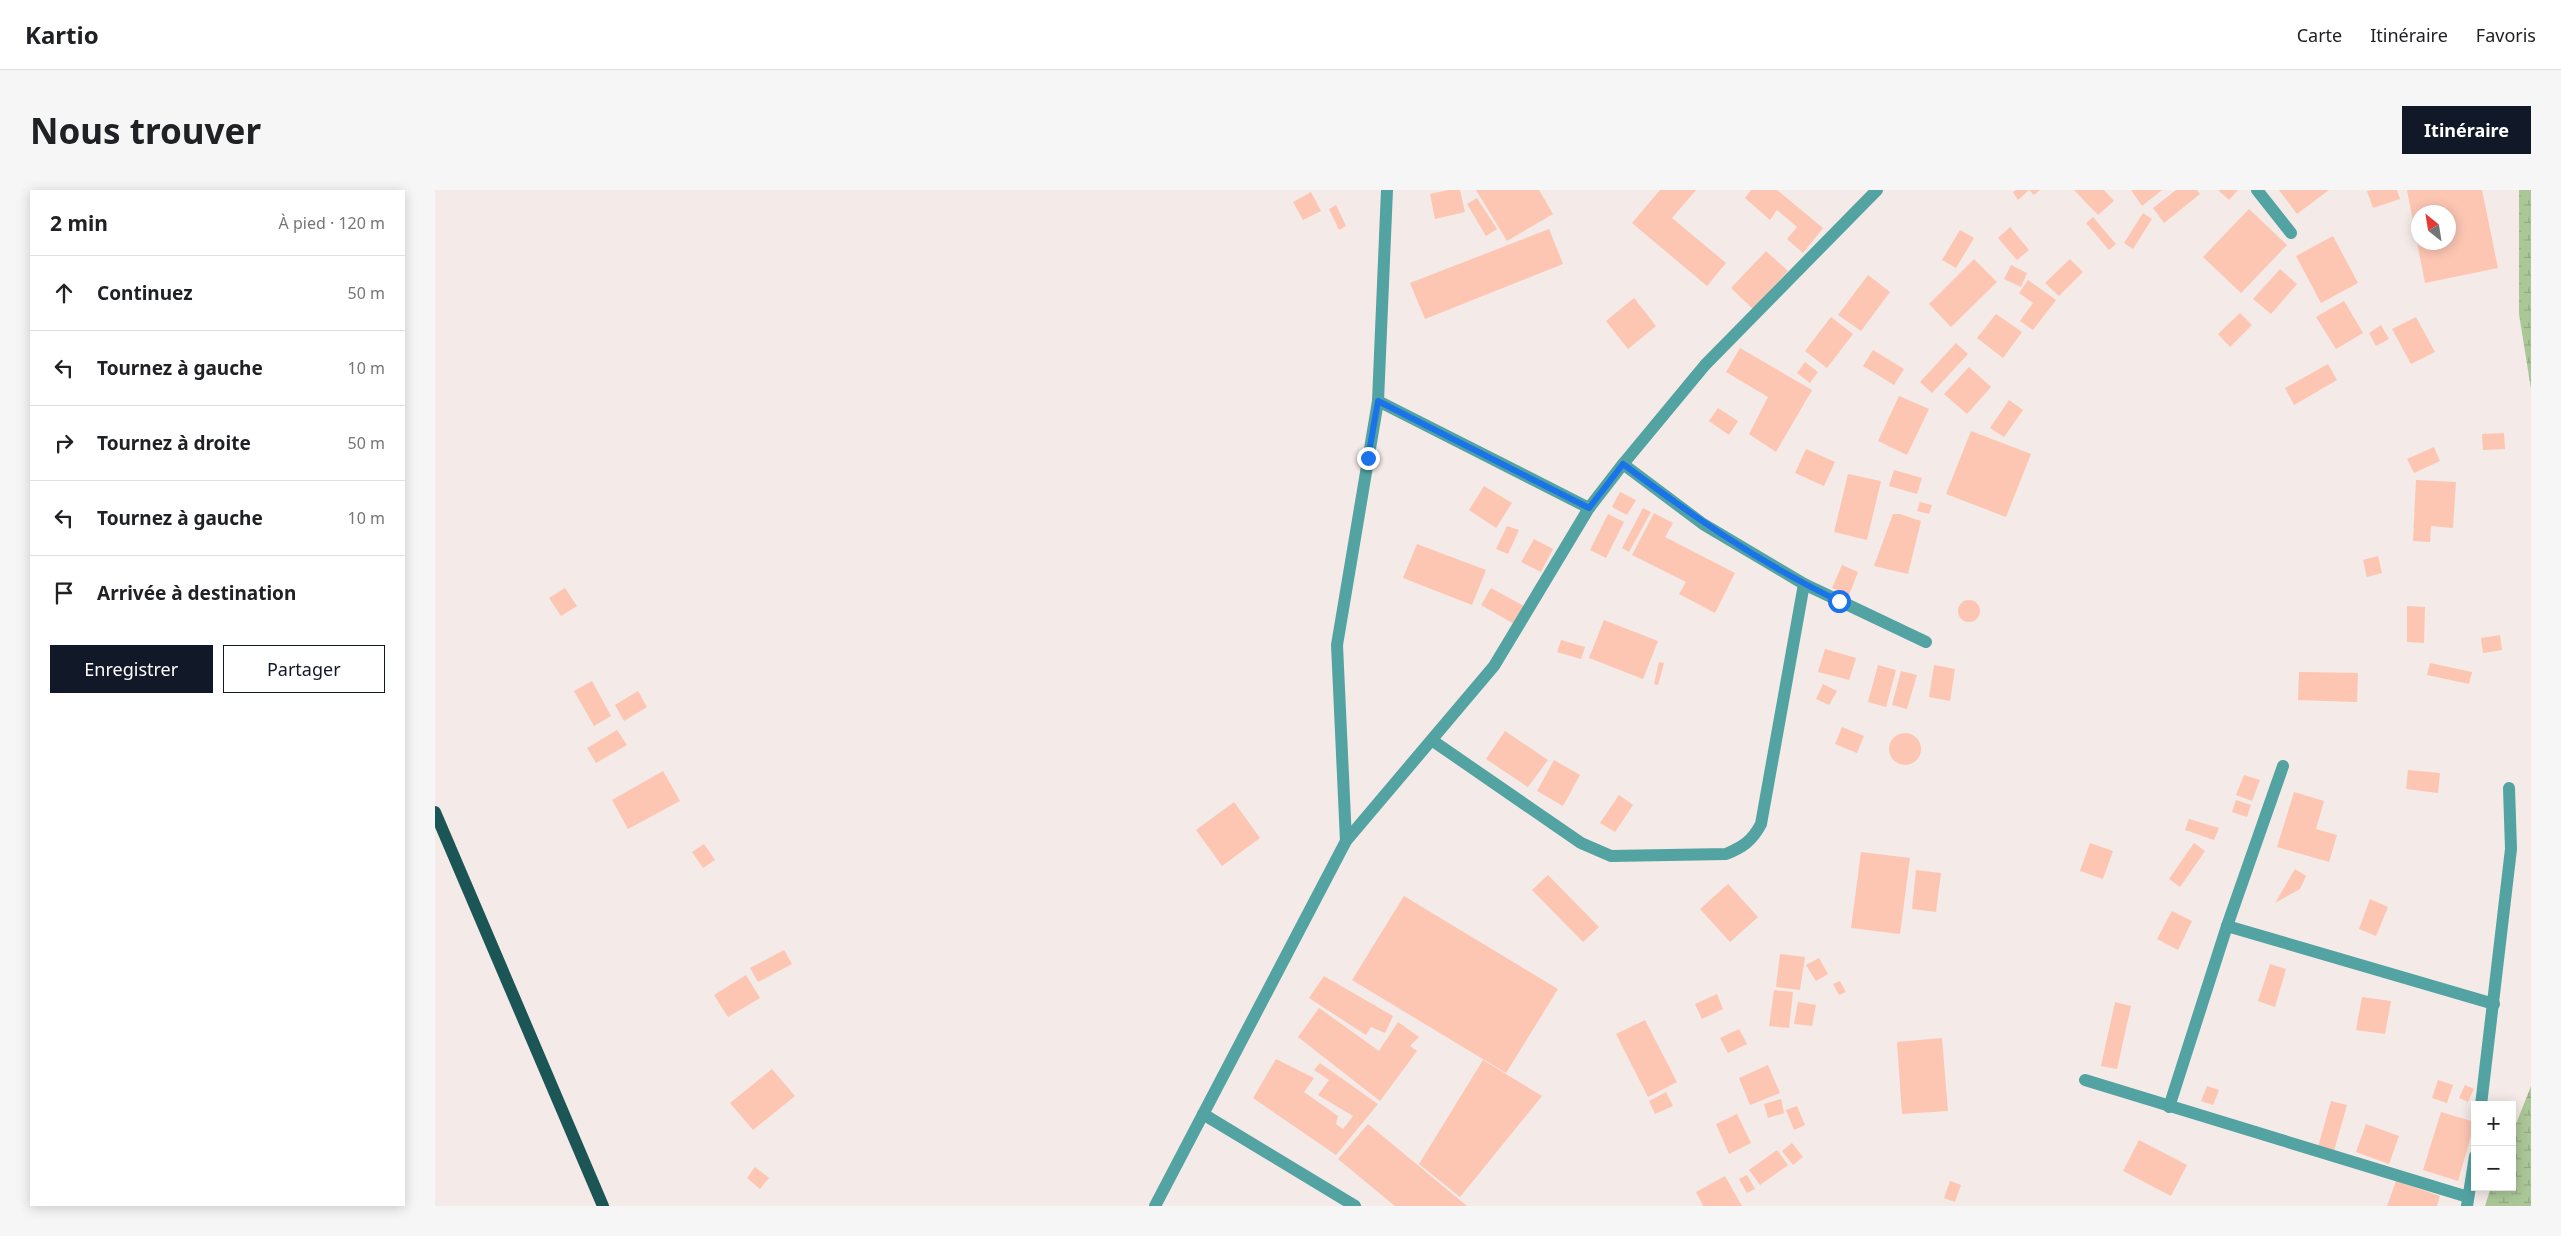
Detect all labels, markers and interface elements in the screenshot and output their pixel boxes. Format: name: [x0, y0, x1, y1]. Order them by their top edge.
text: Kartio: [25, 18, 99, 51]
text: Carte: [2297, 23, 2342, 47]
text: Itinéraire: [2370, 23, 2448, 47]
text: Favoris: [2476, 23, 2536, 47]
button: Itinéraire: [2402, 106, 2531, 154]
text: Nous trouver: [30, 107, 261, 154]
north arrow: [2411, 205, 2456, 250]
text: 2 min: [50, 209, 108, 237]
text: À pied · 120 m: [279, 212, 385, 234]
icon: ahead: [50, 279, 78, 307]
text: Continuez: [97, 280, 193, 306]
text: 50 m: [348, 282, 385, 304]
icon: left: [50, 354, 78, 382]
text: Tournez à gauche: [97, 355, 263, 381]
text: 10 m: [348, 357, 385, 379]
icon: right: [50, 429, 78, 457]
text: Tournez à droite: [97, 430, 251, 456]
text: 50 m: [348, 432, 385, 454]
route end: [1357, 447, 1380, 470]
icon: left: [50, 504, 78, 532]
text: Tournez à gauche: [97, 505, 263, 531]
text: 10 m: [348, 507, 385, 529]
icon: arrive: [50, 579, 78, 607]
text: Arrivée à destination: [97, 580, 296, 606]
route start: [1828, 590, 1851, 613]
button: Enregistrer: [50, 645, 213, 693]
button: Partager: [223, 645, 385, 693]
map controls: [2471, 1101, 2516, 1191]
button: +: [2471, 1101, 2516, 1146]
button: −: [2471, 1146, 2516, 1191]

